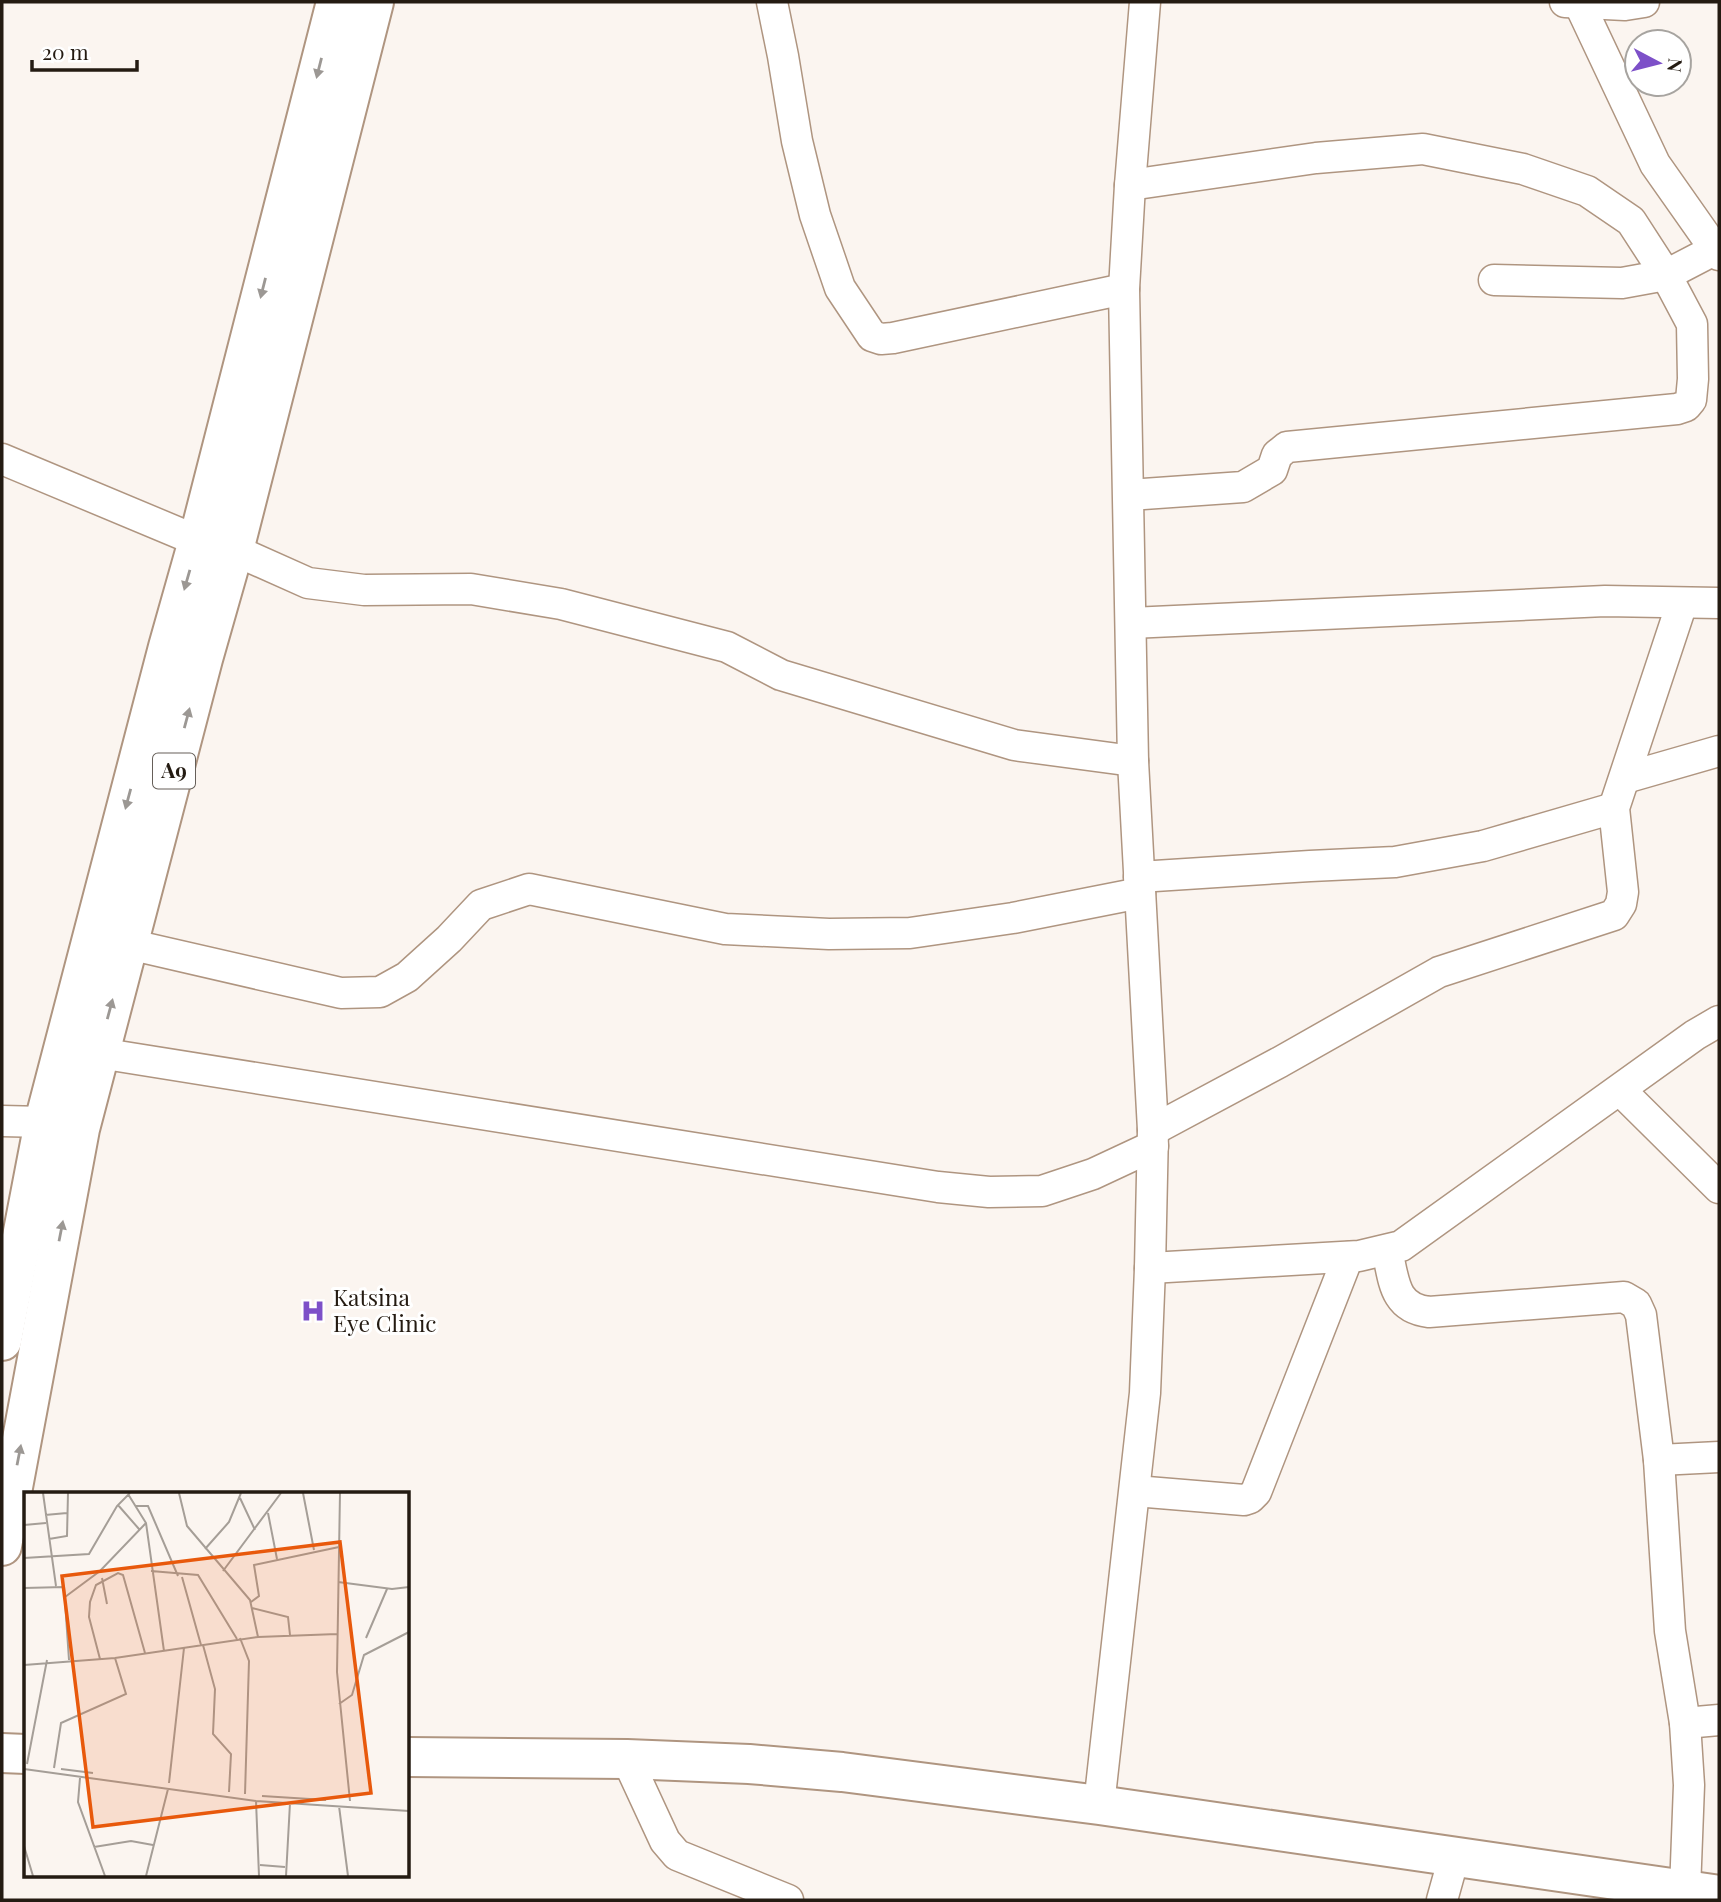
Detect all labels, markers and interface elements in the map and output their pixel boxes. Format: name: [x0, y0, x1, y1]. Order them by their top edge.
scale bar: [32, 28, 136, 72]
north arrow: [1623, 28, 1693, 98]
text: 20 m: [42, 37, 89, 65]
one-way arrow: [313, 57, 324, 79]
text: N: [1662, 57, 1690, 74]
one-way arrow: [257, 277, 268, 299]
one-way arrow: [182, 569, 192, 590]
one-way arrow: [183, 708, 193, 729]
road number: A9: [153, 754, 195, 788]
one-way arrow: [122, 788, 133, 810]
one-way arrow: [106, 999, 116, 1020]
one-way arrow: [56, 1220, 67, 1242]
place label: Katsina Eye Clinic: [333, 1281, 437, 1338]
hospital icon: Katsina Eye Clinic: [299, 1297, 327, 1325]
one-way arrow: [14, 1444, 25, 1466]
inset map: [24, 1492, 410, 1878]

